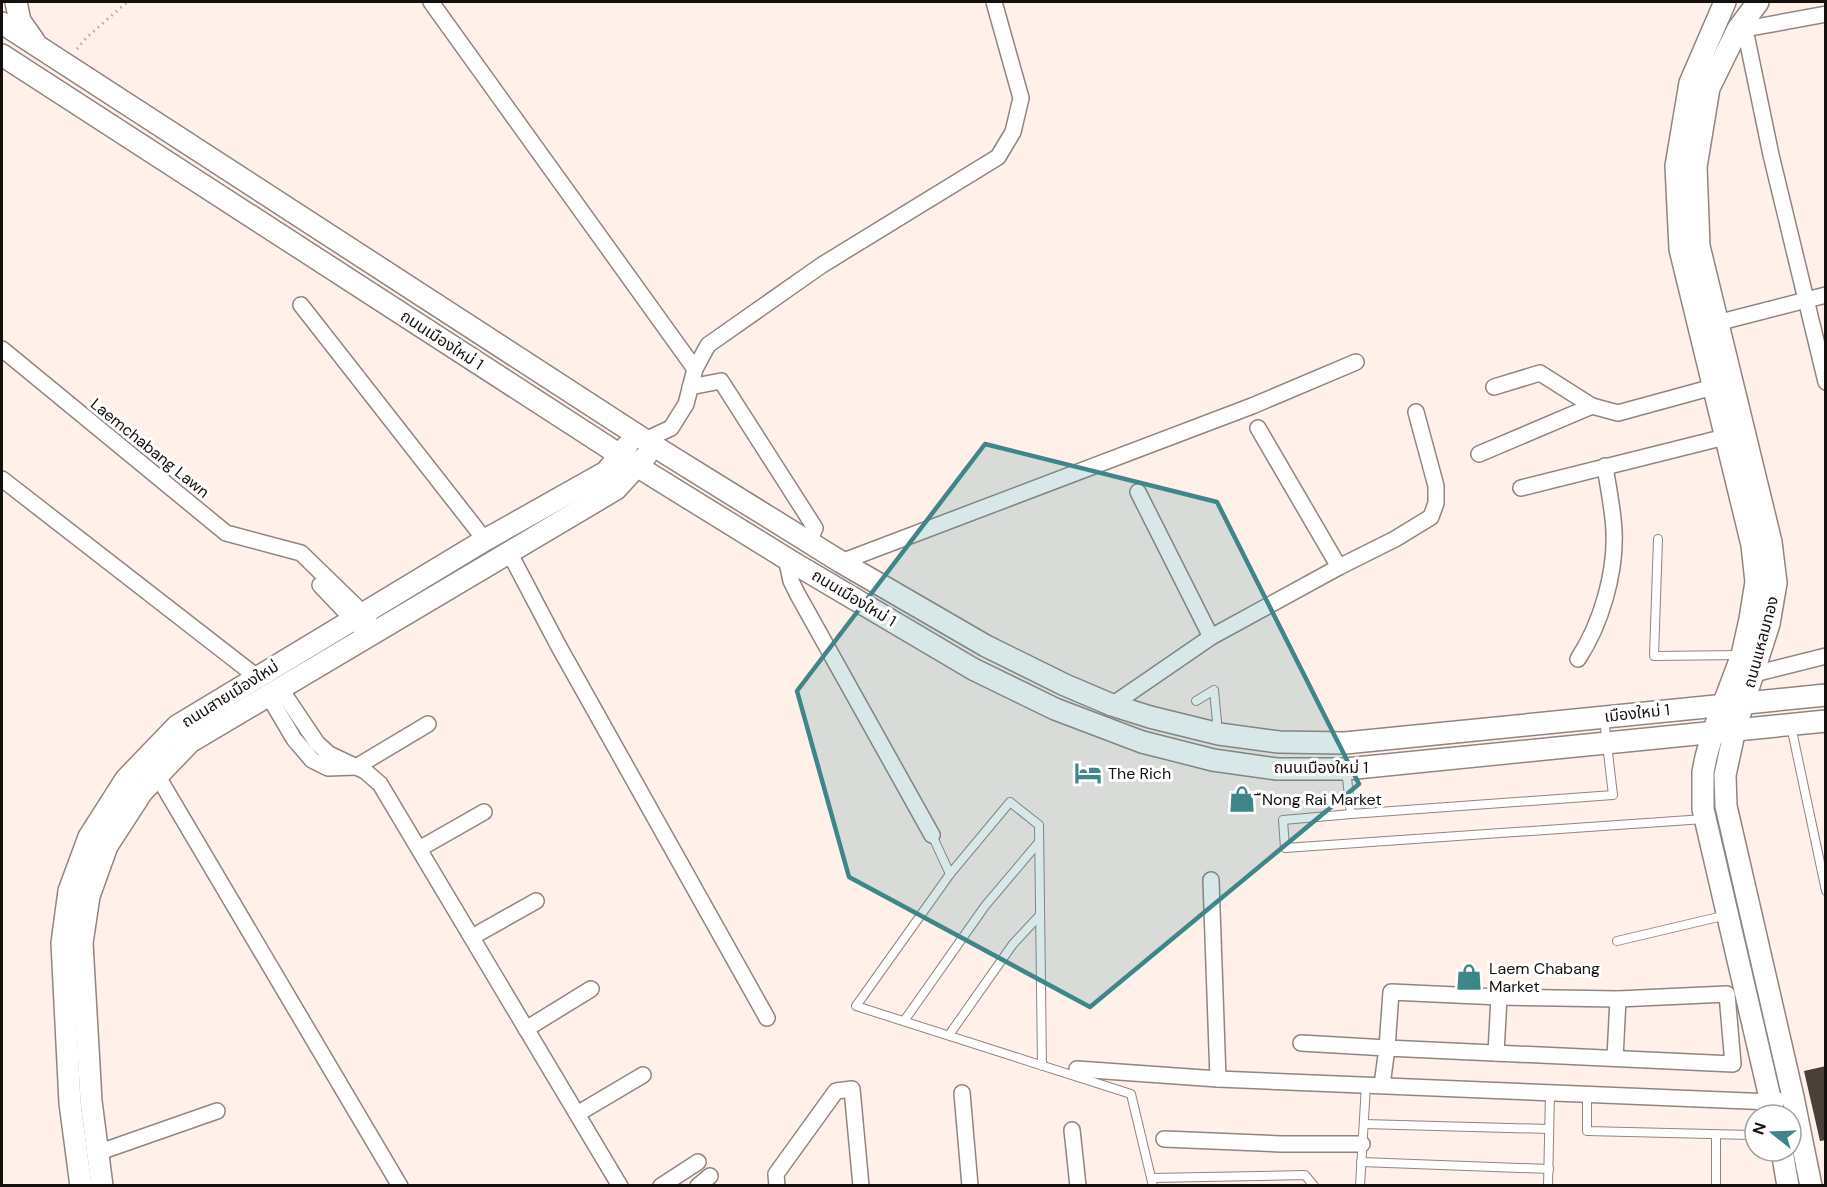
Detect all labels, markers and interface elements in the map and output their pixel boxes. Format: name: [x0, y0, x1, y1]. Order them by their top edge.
street label: ถนนเมืองใหม่ 1: [397, 305, 487, 375]
street label: Laemchabang Lawn: [86, 394, 214, 502]
street label: ถนนเมืองใหม่ 1: [808, 565, 900, 631]
street label: ถนนแหลมทอง: [1739, 594, 1783, 690]
street label: ถนนสายเมืองใหม่: [178, 656, 282, 732]
street label: เมืองใหม่ 1: [1603, 699, 1671, 727]
street label: ถนนเมืองใหม่ 1: [1274, 757, 1368, 778]
hotel icon: The Rich: [1073, 758, 1103, 788]
place label: The Rich: [1108, 763, 1171, 784]
shop icon: ืNong Rai Market: [1227, 784, 1257, 814]
place label: ืNong Rai Market: [1253, 789, 1382, 810]
place label: Laem Chabang Market: [1489, 958, 1600, 997]
shop icon: Laem Chabang Market: [1454, 962, 1484, 992]
north arrow: [1743, 1103, 1803, 1163]
text: N: [1747, 1120, 1771, 1137]

